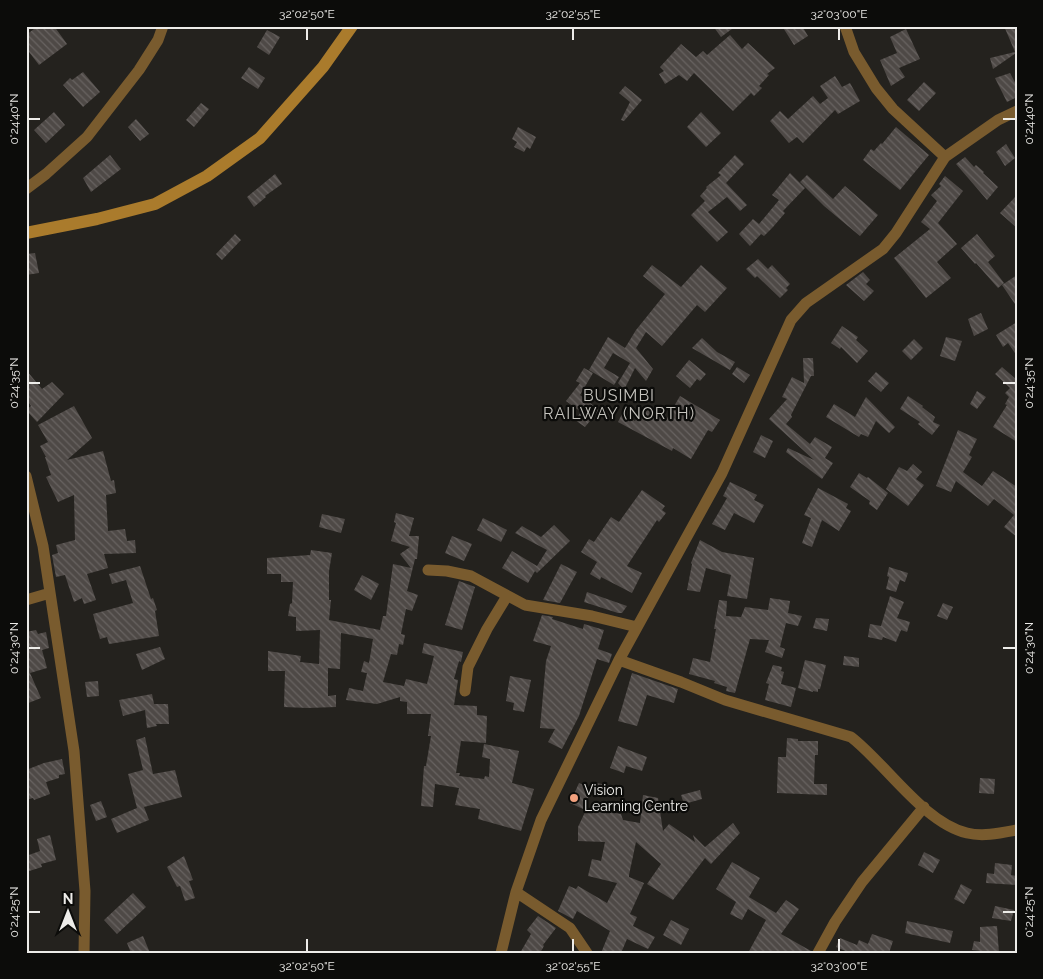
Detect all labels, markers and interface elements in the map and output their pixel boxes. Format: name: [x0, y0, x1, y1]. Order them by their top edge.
text: 32°02'50"E: [279, 7, 335, 21]
text: 32°02'55"E: [545, 7, 601, 21]
text: 32°03'00"E: [811, 7, 867, 21]
text: 0°24'40"N: [7, 93, 21, 145]
text: 0°24'40"N: [1022, 93, 1036, 145]
text: 0°24'35"N: [7, 357, 21, 409]
text: 0°24'35"N: [1022, 357, 1036, 409]
district label: BUSIMBI RAILWAY (NORTH): [543, 386, 695, 423]
text: 0°24'30"N: [7, 622, 21, 674]
text: 0°24'30"N: [1022, 622, 1036, 674]
place label: Vision Learning Centre: [584, 782, 688, 814]
marker: Vision Learning Centre: [568, 792, 580, 804]
north arrow: [42, 886, 92, 936]
text: 0°24'25"N: [7, 887, 21, 937]
text: 0°24'25"N: [1022, 887, 1036, 937]
text: N: [63, 891, 73, 907]
text: 32°02'50"E: [279, 959, 335, 973]
text: 32°02'55"E: [545, 959, 601, 973]
text: 32°03'00"E: [811, 959, 867, 973]

